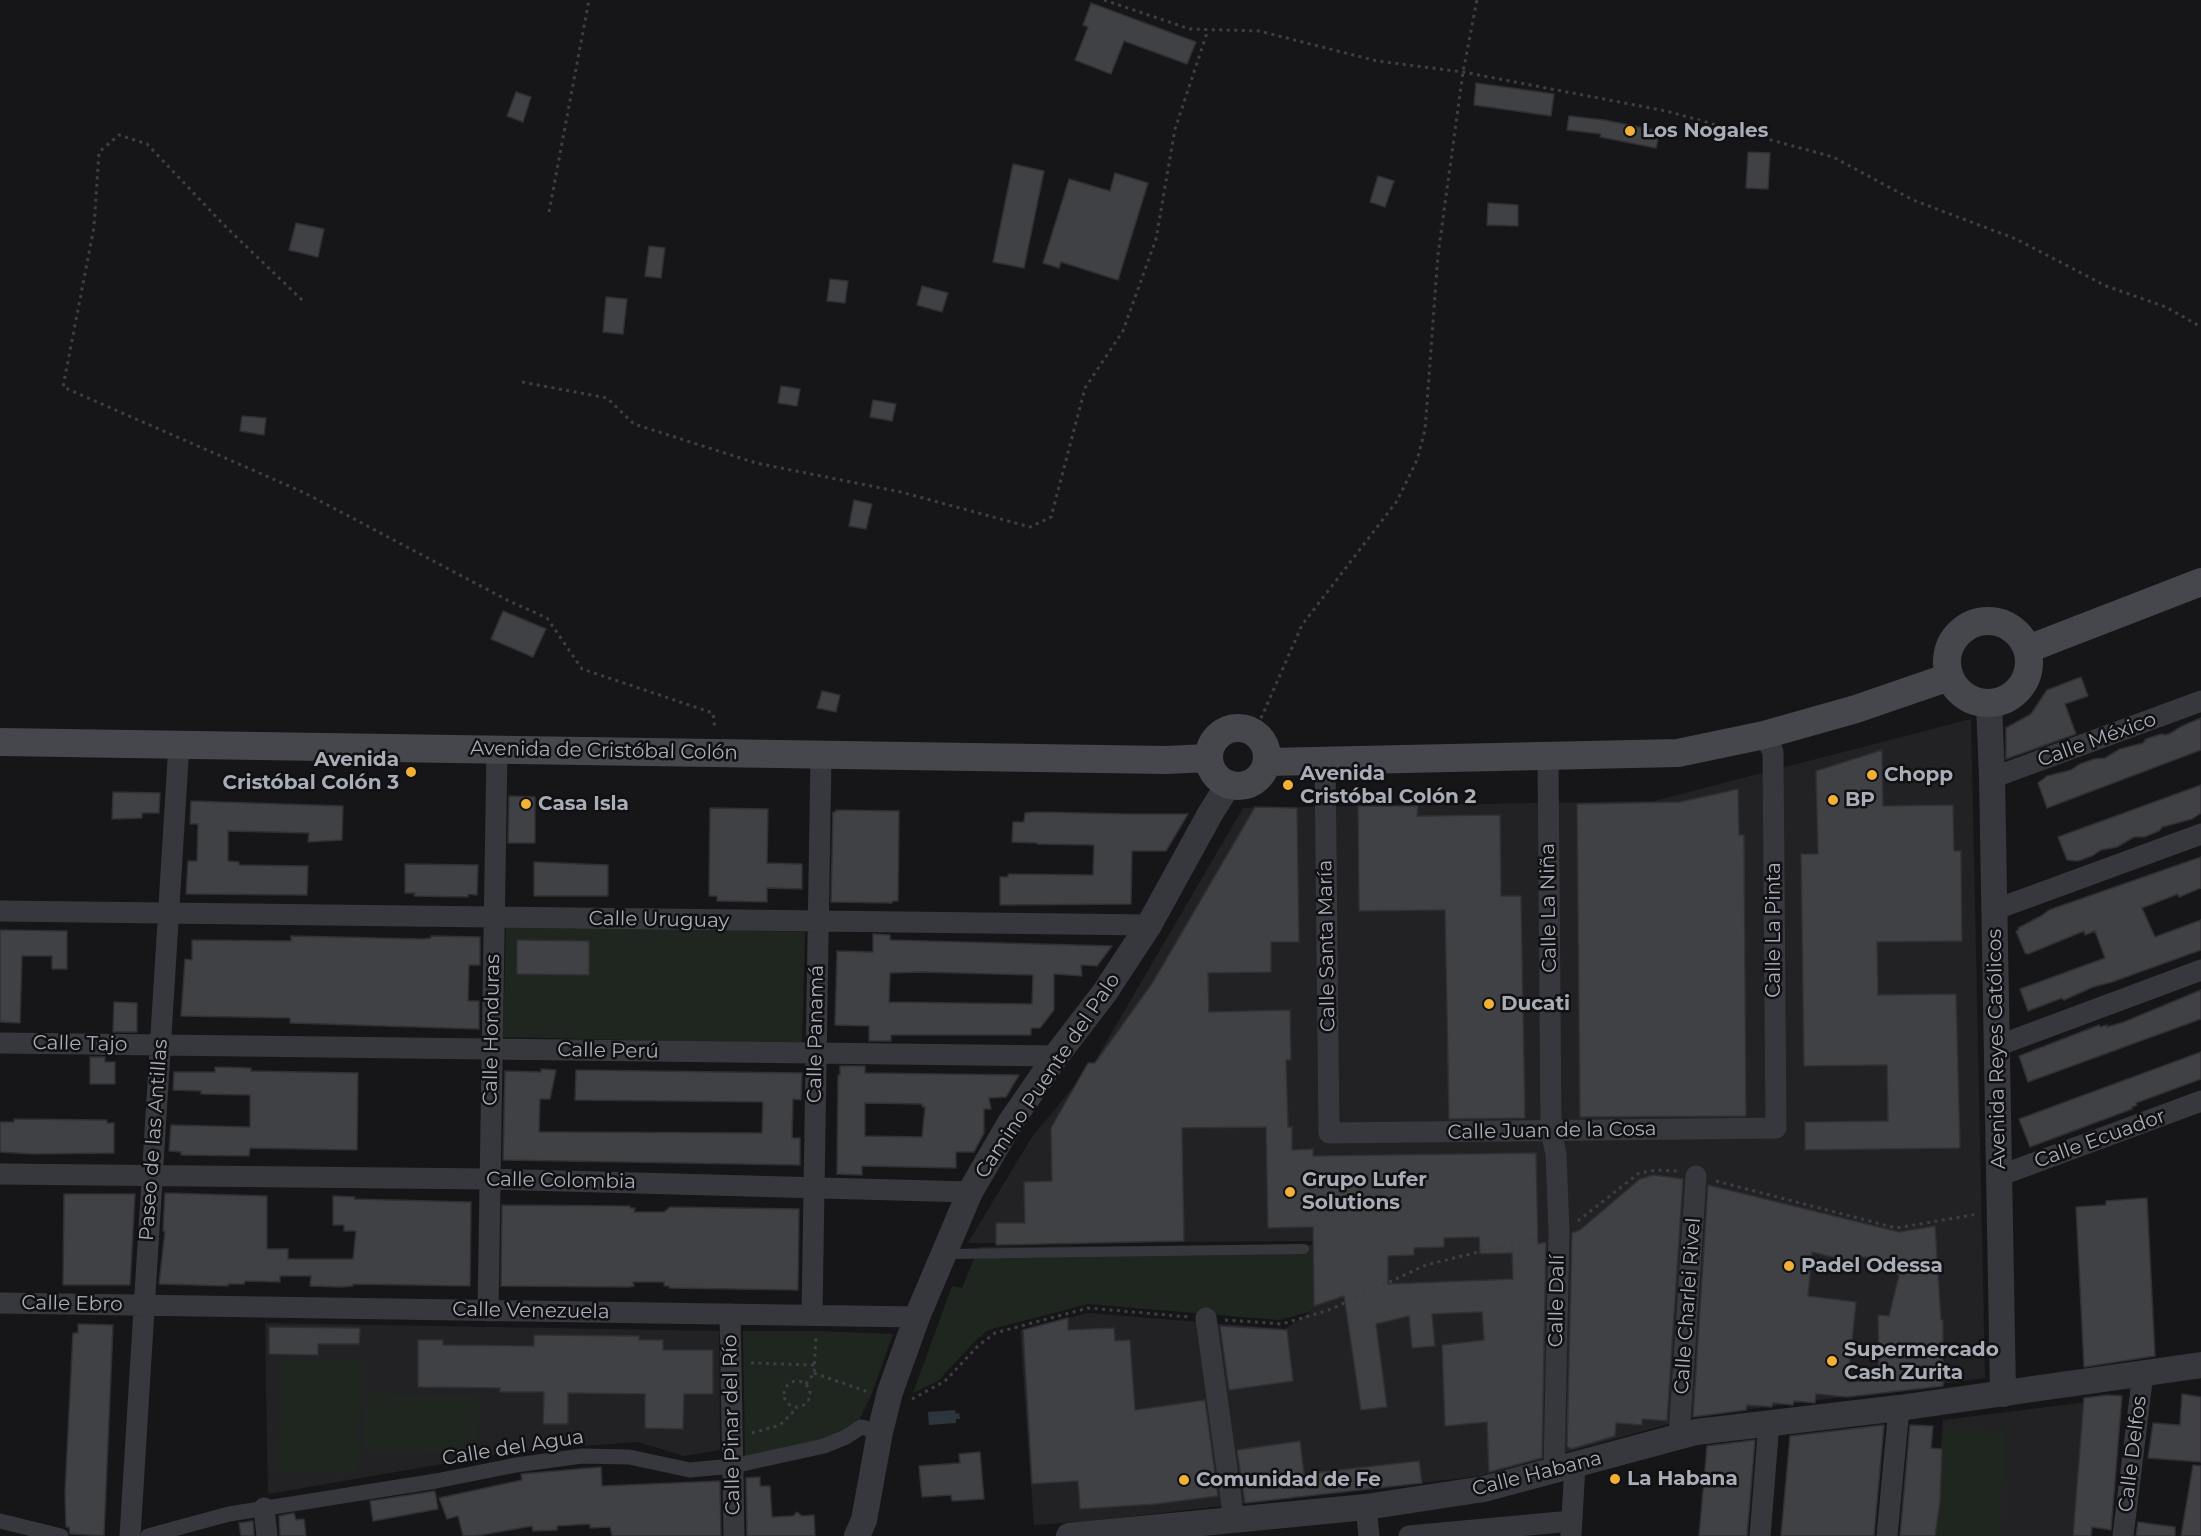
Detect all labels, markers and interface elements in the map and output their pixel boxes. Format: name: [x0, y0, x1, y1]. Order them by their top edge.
place label: Los Nogales: [1642, 119, 1768, 143]
marker: Los Nogales: [1623, 124, 1637, 138]
street label: Calle México: [2034, 707, 2160, 773]
street label: Avenida de Cristóbal Colón: [470, 737, 738, 765]
place label: Avenida Cristóbal Colón 3: [223, 748, 399, 795]
place label: Avenida Cristóbal Colón 2: [1300, 762, 1476, 809]
place label: Chopp: [1884, 763, 1953, 787]
marker: Avenida Cristóbal Colón 3: [404, 765, 418, 779]
marker: Chopp: [1865, 768, 1879, 782]
marker: Avenida Cristóbal Colón 2: [1281, 778, 1295, 792]
place label: BP: [1845, 788, 1875, 812]
place label: Casa Isla: [538, 792, 629, 816]
marker: BP: [1826, 793, 1840, 807]
marker: Casa Isla: [519, 797, 533, 811]
street label: Calle La Niña: [1536, 843, 1562, 973]
street label: Calle Santa María: [1313, 860, 1341, 1032]
street label: Calle La Pinta: [1762, 862, 1786, 998]
street label: Calle Uruguay: [589, 907, 729, 933]
street label: Avenida Reyes Católicos: [1983, 929, 2011, 1169]
street label: Calle Honduras: [479, 954, 505, 1106]
street label: Calle Panamá: [803, 965, 829, 1103]
street label: Camino Puente del Palo: [970, 969, 1126, 1183]
place label: Ducati: [1501, 992, 1570, 1016]
marker: Ducati: [1482, 997, 1496, 1011]
street label: Calle Tajo: [32, 1031, 128, 1057]
street label: Paseo de las Antillas: [135, 1038, 173, 1242]
street label: Calle Perú: [557, 1038, 659, 1064]
street label: Calle Ecuador: [2031, 1104, 2169, 1174]
street label: Calle Juan de la Cosa: [1447, 1117, 1657, 1145]
street label: Calle Colombia: [486, 1168, 636, 1194]
place label: Grupo Lufer Solutions: [1302, 1168, 1427, 1215]
marker: Grupo Lufer Solutions: [1283, 1185, 1297, 1199]
street label: Calle Charlei Rivel: [1670, 1217, 1706, 1395]
street label: Calle Dalí: [1544, 1254, 1570, 1348]
place label: Padel Odessa: [1801, 1254, 1943, 1278]
marker: Padel Odessa: [1782, 1259, 1796, 1273]
street label: Calle Ebro: [21, 1291, 123, 1317]
street label: Calle Venezuela: [452, 1298, 610, 1324]
street label: Calle Pinar del Río: [718, 1334, 746, 1516]
place label: Supermercado Cash Zurita: [1844, 1338, 1999, 1385]
marker: Supermercado Cash Zurita: [1825, 1354, 1839, 1368]
street label: Calle Delfos: [2114, 1395, 2152, 1513]
street label: Calle del Agua: [440, 1425, 586, 1471]
street label: Calle Habana: [1470, 1446, 1604, 1502]
place label: La Habana: [1627, 1467, 1738, 1491]
place label: Comunidad de Fe: [1196, 1468, 1381, 1492]
marker: La Habana: [1608, 1472, 1622, 1486]
marker: Comunidad de Fe: [1177, 1473, 1191, 1487]

